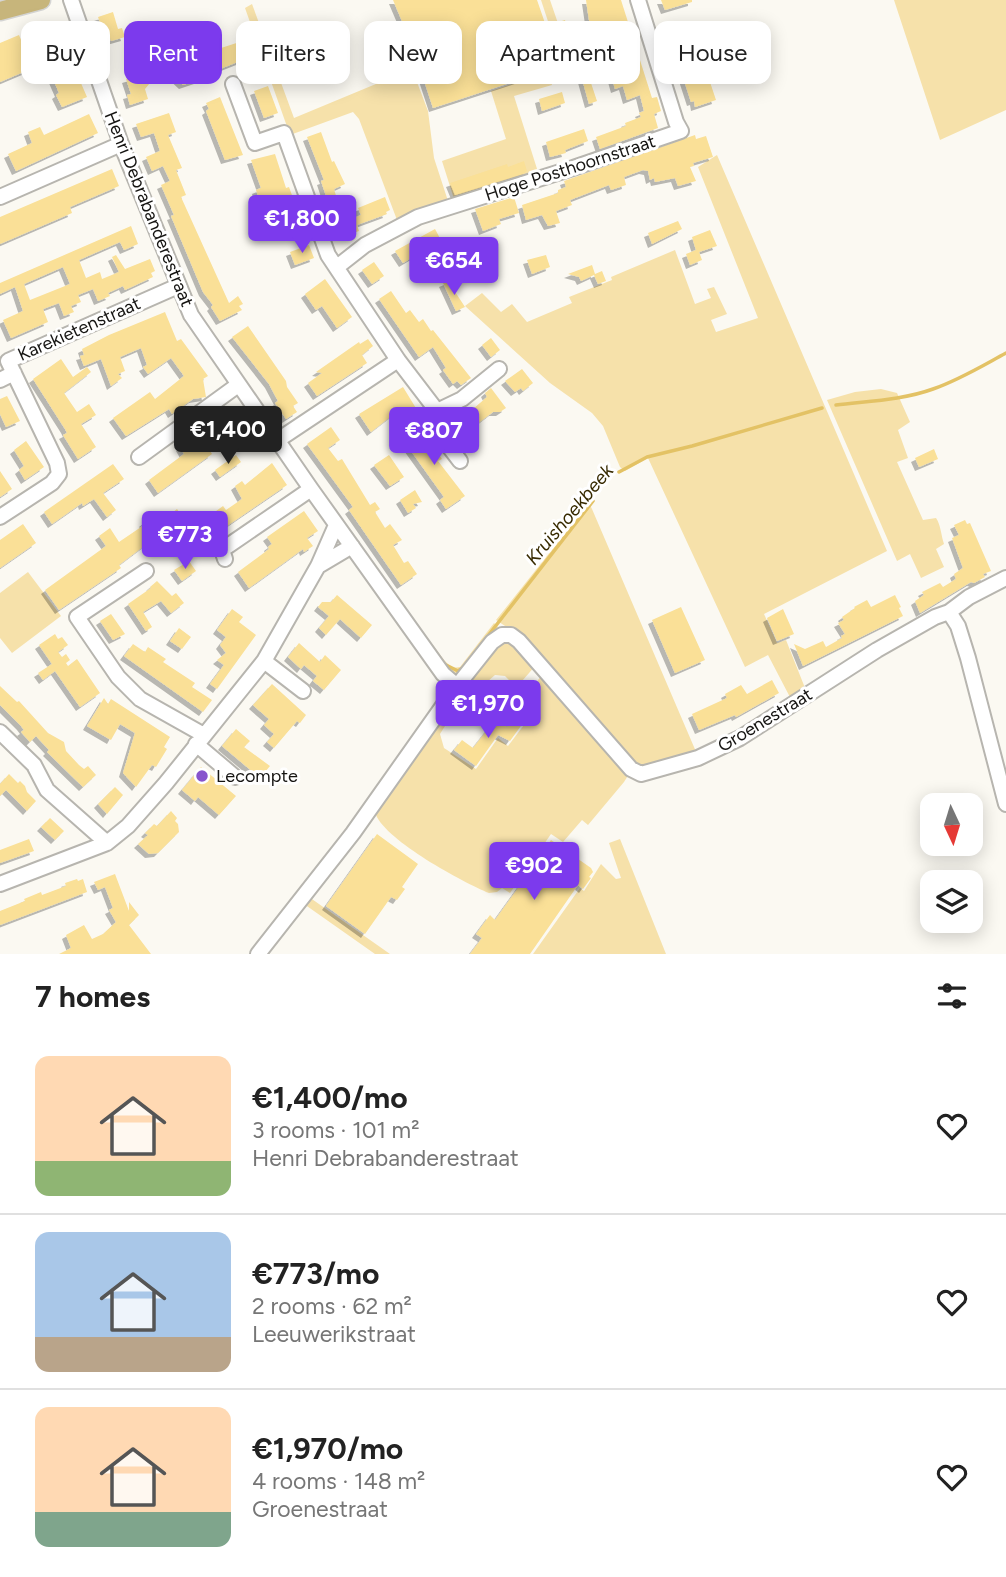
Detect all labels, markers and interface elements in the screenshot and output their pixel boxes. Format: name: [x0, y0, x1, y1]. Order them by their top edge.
chip: Buy: [21, 21, 110, 84]
chip: Rent: [124, 21, 222, 84]
chip: Filters: [236, 21, 350, 84]
chip: New: [364, 21, 462, 84]
chip: Apartment: [476, 21, 640, 84]
chip: House: [654, 21, 771, 84]
street label: Henri Debrabanderestraat: [100, 108, 198, 310]
street label: Hoge Posthoornstraat: [482, 130, 658, 206]
pin: €1,800: [245, 196, 359, 255]
text: €1,800: [264, 204, 340, 232]
pin: €654: [413, 238, 495, 297]
text: €654: [425, 246, 483, 274]
street label: Karekietenstraat: [14, 292, 144, 366]
pin: €1,400: [171, 406, 285, 466]
pin: €807: [393, 407, 475, 467]
text: €1,400: [190, 415, 266, 443]
text: €807: [405, 416, 463, 444]
water label: Kruishoekbeek: [521, 459, 619, 569]
pin: €773: [144, 512, 226, 571]
text: €773: [158, 520, 212, 548]
pin: €1,970: [431, 680, 545, 740]
street label: Groenestraat: [714, 683, 816, 757]
text: €1,970: [452, 689, 524, 717]
place label: Lecompte: [216, 765, 298, 787]
marker: Lecompte: [194, 768, 210, 784]
north arrow: [920, 793, 984, 856]
map controls: [920, 793, 983, 933]
pin: €902: [493, 842, 575, 902]
text: €902: [505, 851, 563, 879]
button: layers: [920, 870, 983, 933]
icon: filters: [933, 977, 971, 1015]
text: 7 homes: [35, 978, 150, 1015]
text: €1,400/mo: [252, 1079, 408, 1116]
icon: home: [91, 1084, 175, 1168]
icon: heart: [933, 1107, 971, 1145]
text: 3 rooms · 101 m²: [252, 1116, 419, 1144]
text: Henri Debrabanderestraat: [252, 1144, 519, 1172]
text: €773/mo: [252, 1255, 379, 1292]
icon: home: [91, 1260, 175, 1344]
icon: heart: [933, 1283, 971, 1321]
text: 2 rooms · 62 m²: [252, 1292, 412, 1320]
text: Leeuwerikstraat: [252, 1320, 416, 1348]
text: €1,970/mo: [252, 1430, 403, 1467]
icon: home: [91, 1435, 175, 1519]
icon: heart: [933, 1458, 971, 1496]
text: 4 rooms · 148 m²: [252, 1467, 425, 1495]
text: Groenestraat: [252, 1495, 388, 1523]

